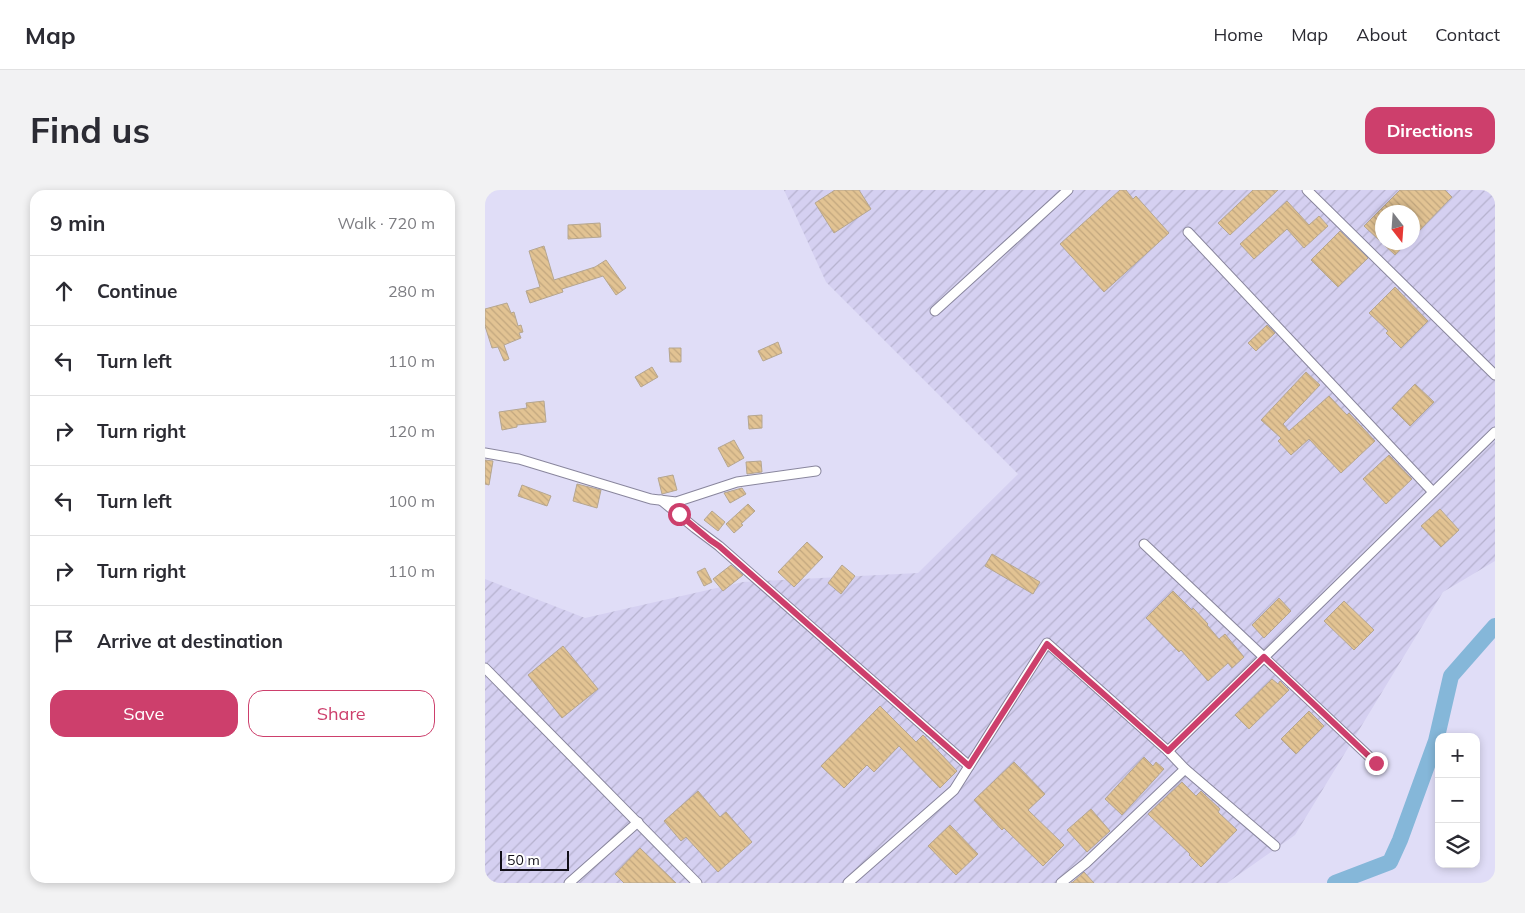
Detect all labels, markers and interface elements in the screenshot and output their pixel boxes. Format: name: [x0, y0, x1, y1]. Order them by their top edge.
text: Map: [25, 20, 76, 50]
text: Home: [1213, 23, 1263, 46]
text: Map: [1291, 23, 1328, 46]
text: About: [1356, 23, 1407, 46]
text: Contact: [1435, 23, 1500, 46]
button: Directions: [1365, 107, 1495, 154]
text: Find us: [30, 108, 150, 152]
north arrow: [1375, 205, 1420, 250]
text: 9 min: [50, 210, 105, 236]
text: Walk · 720 m: [337, 213, 435, 233]
icon: ahead: [50, 277, 78, 305]
text: Continue: [97, 279, 177, 303]
text: 280 m: [388, 281, 435, 301]
icon: left: [50, 347, 78, 375]
text: Turn left: [97, 349, 172, 373]
text: 110 m: [388, 351, 435, 371]
icon: right: [50, 417, 78, 445]
text: Turn right: [97, 419, 186, 443]
text: 120 m: [388, 421, 435, 441]
icon: left: [50, 487, 78, 515]
text: Turn left: [97, 489, 172, 513]
text: 100 m: [388, 491, 435, 511]
route start: [668, 503, 691, 526]
icon: right: [50, 557, 78, 585]
text: Turn right: [97, 559, 186, 583]
text: 110 m: [388, 561, 435, 581]
icon: arrive: [50, 627, 78, 655]
text: Arrive at destination: [97, 629, 283, 653]
button: Save: [50, 690, 238, 737]
button: Share: [248, 690, 435, 737]
map controls: [1435, 733, 1480, 868]
button: +: [1435, 733, 1480, 778]
route end: [1365, 752, 1388, 775]
button: −: [1435, 778, 1480, 823]
button: layers: [1435, 823, 1480, 868]
scale bar: [500, 848, 569, 871]
text: 50 m: [507, 851, 540, 869]

